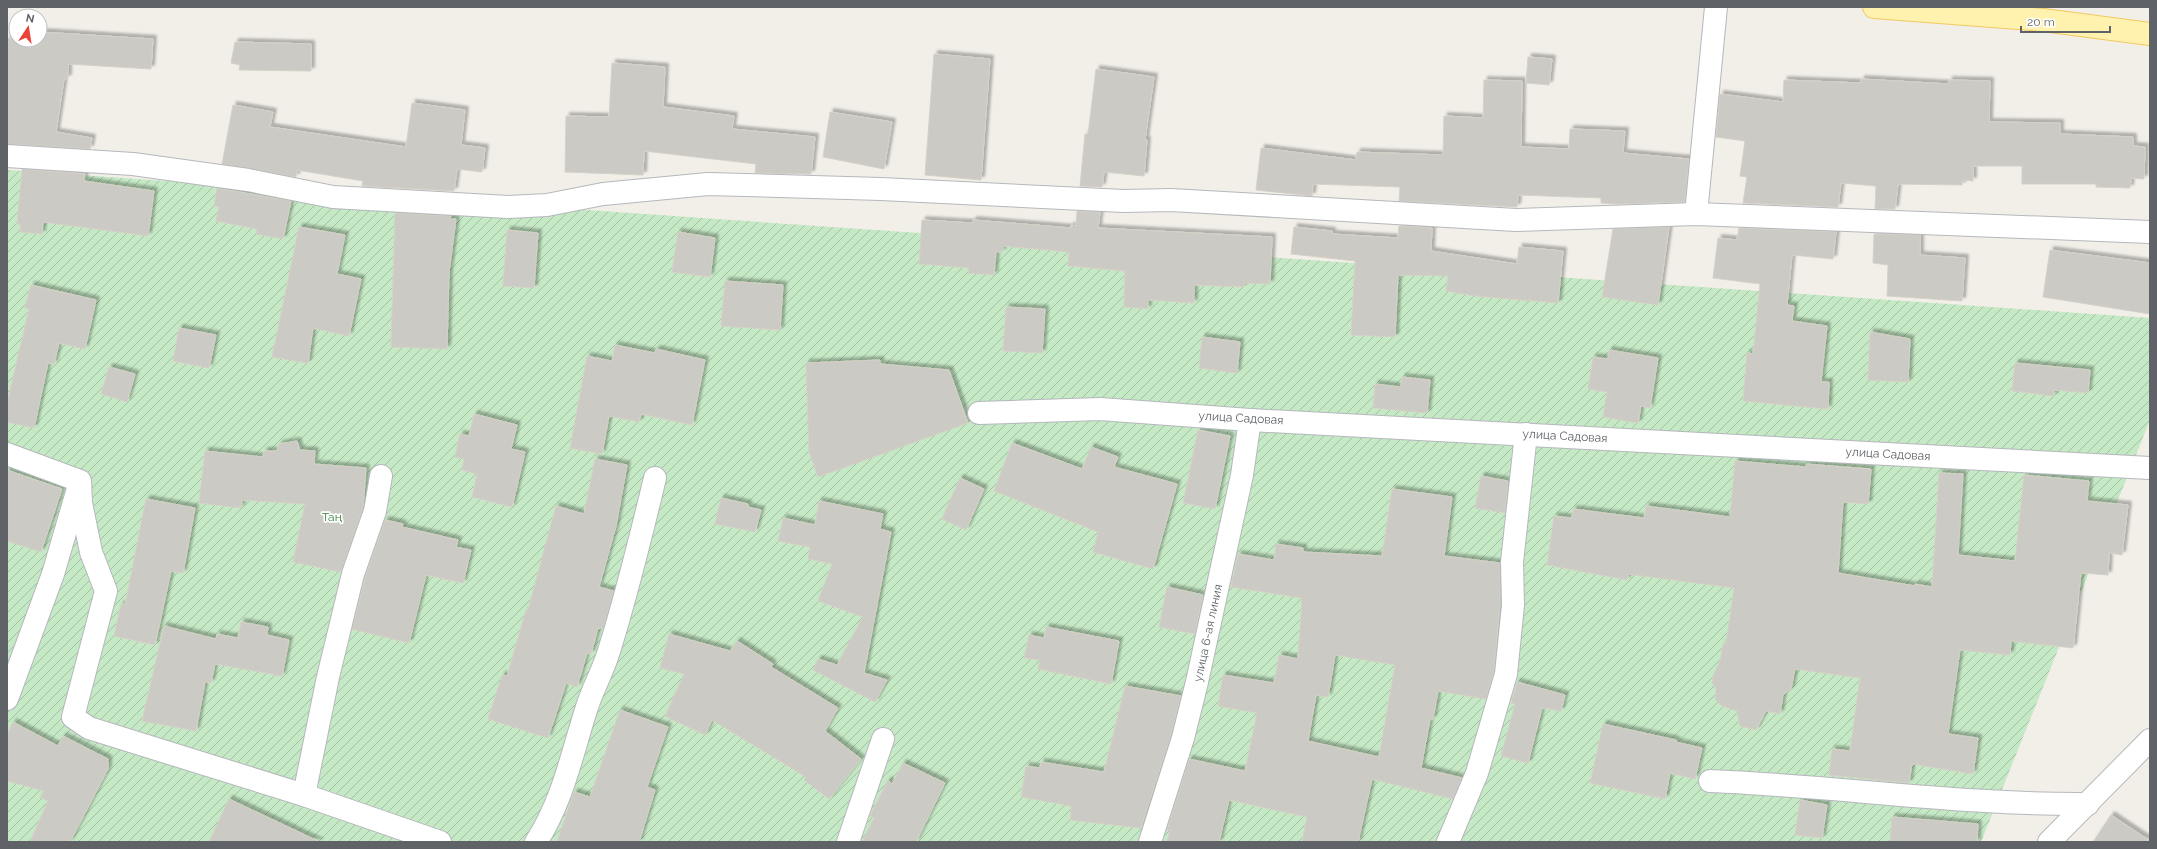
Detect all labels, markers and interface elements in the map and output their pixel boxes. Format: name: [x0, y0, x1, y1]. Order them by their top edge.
north arrow: [8, 8, 48, 48]
scale bar: [2021, 8, 2110, 34]
text: N: [25, 11, 35, 26]
text: 20 m: [2027, 15, 2055, 29]
street label: улица Садовая: [1198, 409, 1284, 427]
street label: улица Садовая: [1522, 427, 1608, 445]
street label: улица Садовая: [1845, 445, 1931, 463]
park label: Таң: [322, 510, 342, 524]
street label: улица 6-ая линия: [1191, 583, 1225, 683]

